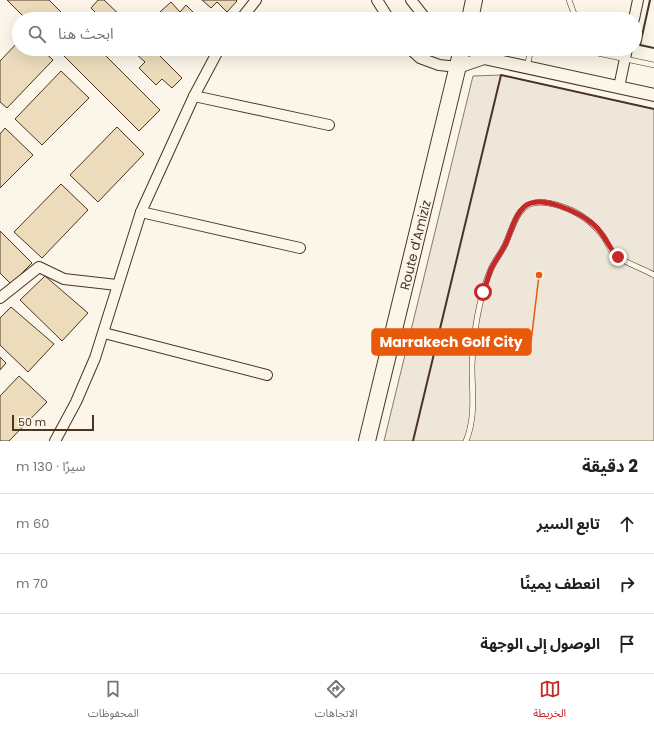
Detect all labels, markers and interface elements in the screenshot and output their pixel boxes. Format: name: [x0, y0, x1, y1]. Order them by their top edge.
search box: [12, 12, 642, 56]
icon: search: [26, 23, 48, 45]
text: ابحث هنا: [58, 23, 114, 44]
street label: Route d'Amiziz: [395, 198, 436, 292]
route end: [609, 248, 627, 266]
route start: [474, 283, 492, 301]
callout: Marrakech Golf City: [372, 329, 531, 355]
text: Marrakech Golf City: [379, 332, 523, 352]
scale bar: [12, 413, 94, 432]
text: 50 m: [18, 414, 46, 430]
text: 2 دقيقة: [582, 454, 638, 478]
text: سيرًا · 130 m: [16, 457, 86, 476]
text: تابع السير: [537, 513, 600, 534]
icon: ahead: [616, 513, 638, 535]
text: 60 m: [16, 514, 49, 533]
text: انعطف يمينًا: [520, 573, 600, 594]
icon: right: [616, 573, 638, 595]
text: 70 m: [16, 574, 48, 593]
text: الوصول إلى الوجهة: [480, 633, 600, 654]
icon: arrive: [616, 633, 638, 655]
tab: المحفوظات: [88, 678, 139, 725]
tab: الاتجاهات: [315, 678, 358, 725]
tab: الخريطة: [533, 678, 566, 725]

